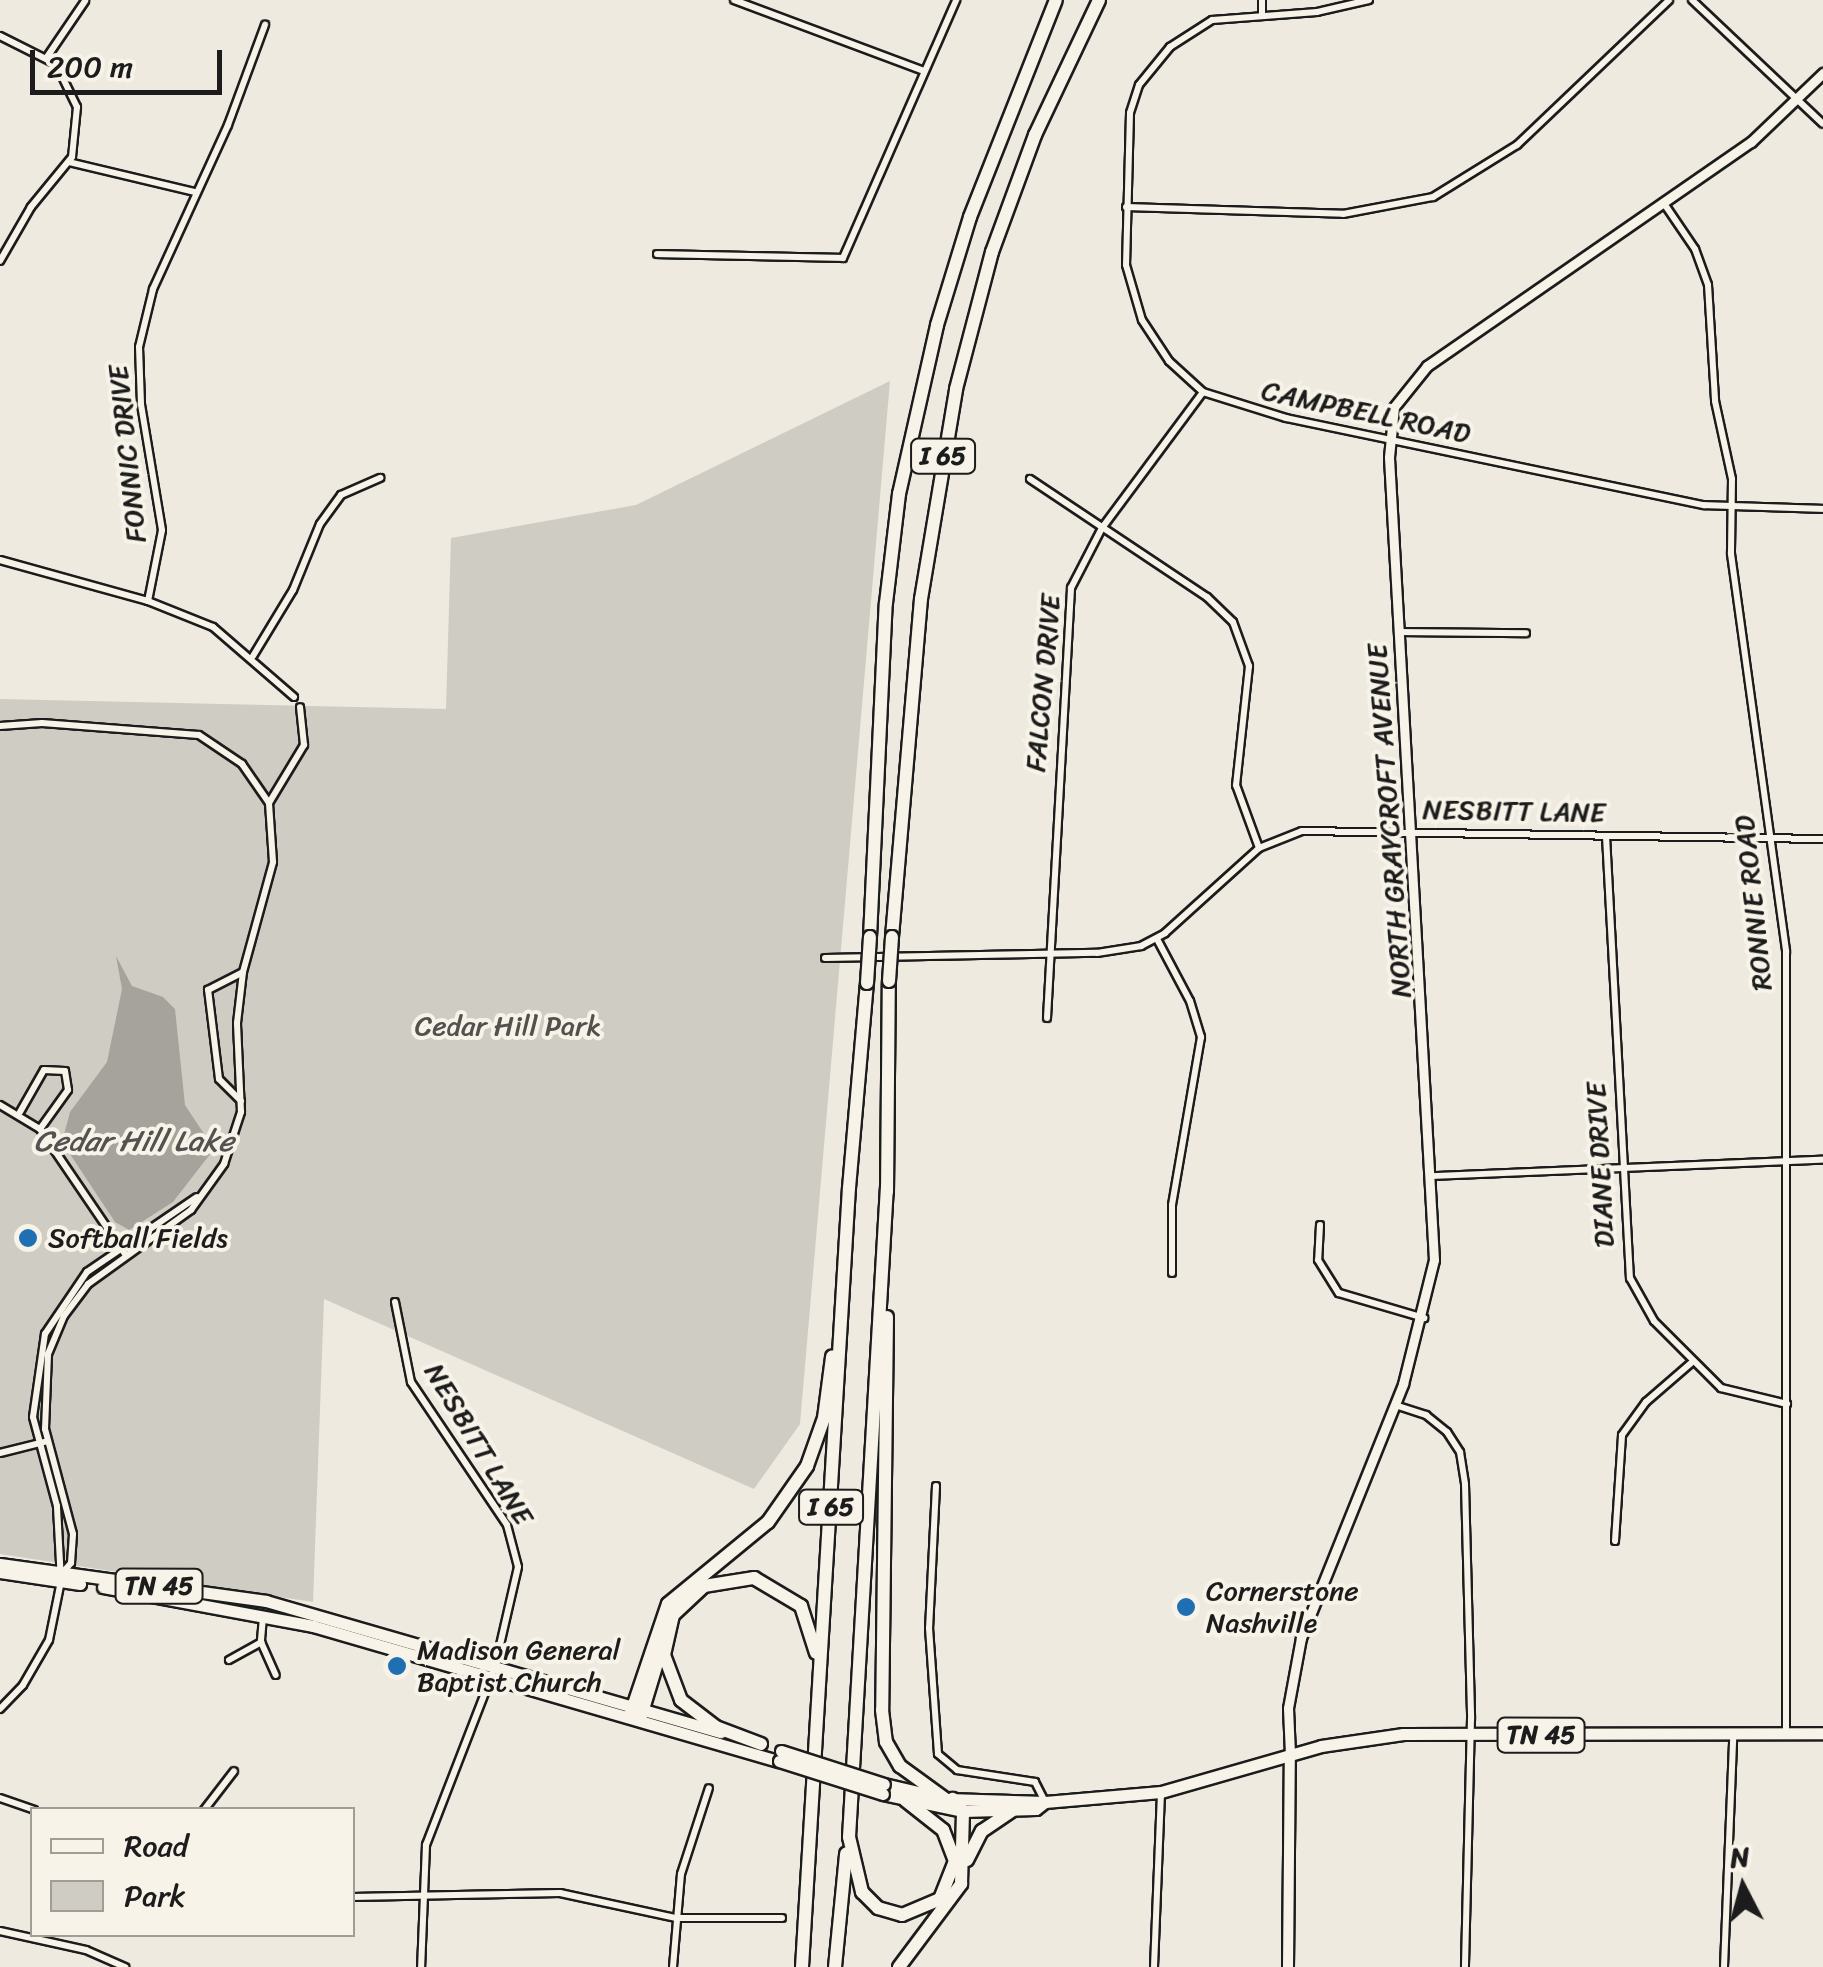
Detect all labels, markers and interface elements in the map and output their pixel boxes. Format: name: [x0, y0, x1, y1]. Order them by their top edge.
scale bar: [35, 30, 228, 92]
text: 200 m: [47, 40, 133, 94]
street label: FONNIC DRIVE: [101, 361, 153, 547]
street label: CAMPBELL ROAD: [1259, 374, 1473, 450]
road number: I 65: [908, 436, 978, 476]
street label: FALCON DRIVE: [1018, 590, 1068, 776]
street label: NORTH GRAYCROFT AVENUE: [1360, 642, 1418, 1000]
street label: NESBITT LANE: [1422, 793, 1606, 829]
street label: RONNIE ROAD: [1727, 814, 1779, 992]
park label: Cedar Hill Park: [414, 1009, 602, 1043]
street label: DIANE DRIVE: [1579, 1081, 1621, 1249]
water label: Cedar Hill Lake: [34, 1123, 234, 1159]
place label: Softball Fields: [48, 1221, 228, 1255]
marker: Softball Fields: [17, 1227, 39, 1249]
street label: NESBITT LANE: [417, 1357, 541, 1531]
road number: I 65: [796, 1487, 866, 1527]
road number: TN 45: [114, 1566, 204, 1606]
place label: Cornerstone Nashville: [1206, 1574, 1359, 1640]
marker: Cornerstone Nashville: [1175, 1596, 1197, 1618]
place label: Madison General Baptist Church: [417, 1633, 620, 1699]
marker: Madison General Baptist Church: [386, 1655, 408, 1677]
road number: TN 45: [1496, 1715, 1586, 1755]
legend: [30, 1807, 355, 1937]
text: Road: [124, 1819, 188, 1873]
text: N: [1728, 1831, 1752, 1882]
north arrow: [1693, 1837, 1793, 1937]
text: Park: [124, 1869, 186, 1923]

